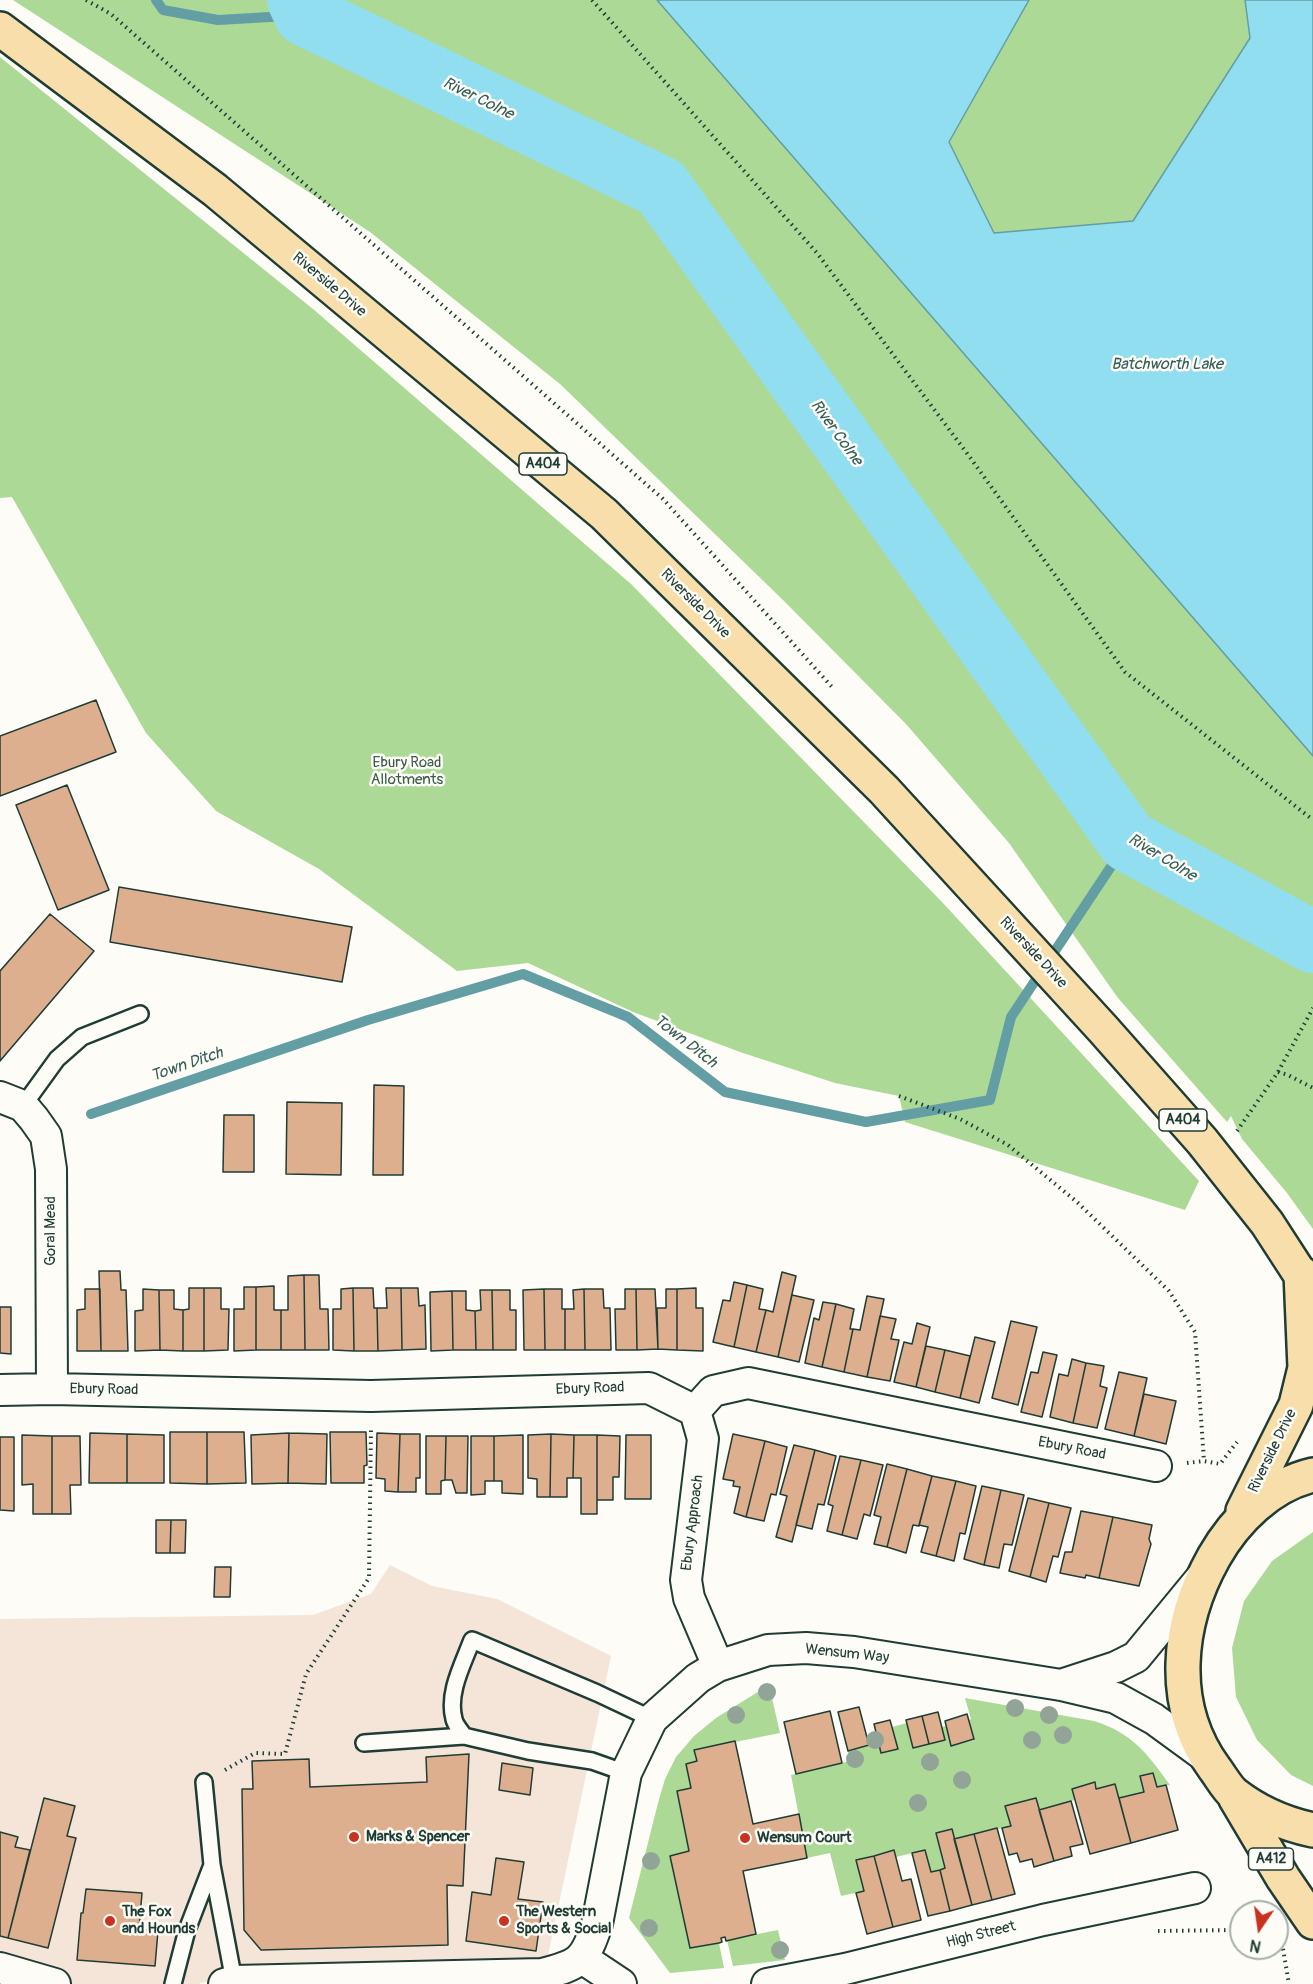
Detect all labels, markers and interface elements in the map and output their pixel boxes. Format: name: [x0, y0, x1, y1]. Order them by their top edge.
water label: River Colne: [440, 74, 516, 124]
street label: Riverside Drive: [288, 249, 370, 321]
water label: Batchworth Lake: [1111, 355, 1223, 375]
water label: River Colne: [806, 397, 866, 469]
road number: A404: [519, 453, 567, 475]
street label: Riverside Drive: [657, 566, 733, 642]
park label: Ebury Road Allotments: [371, 754, 443, 789]
water label: River Colne: [1124, 830, 1200, 886]
street label: Riverside Drive: [995, 914, 1071, 992]
water label: Town Ditch: [650, 1011, 720, 1073]
water label: Town Ditch: [148, 1044, 226, 1086]
road number: A404: [1159, 1109, 1207, 1131]
street label: Goral Mead: [42, 1196, 60, 1266]
street label: Ebury Road: [555, 1379, 625, 1399]
street label: Ebury Road: [69, 1380, 139, 1400]
street label: Riverside Drive: [1245, 1406, 1301, 1496]
street label: Ebury Road: [1037, 1434, 1107, 1464]
street label: Ebury Approach: [678, 1474, 708, 1572]
street label: Wensum Way: [804, 1641, 890, 1667]
place label: Marks & Spencer: [366, 1828, 470, 1846]
place label: Wensum Court: [757, 1829, 851, 1847]
marker: Marks & Spencer: [347, 1830, 361, 1844]
marker: Wensum Court: [738, 1831, 752, 1845]
road number: A412: [1248, 1848, 1294, 1870]
north arrow: [1229, 1900, 1289, 1960]
place label: The Fox and Hounds: [122, 1903, 195, 1938]
place label: The Western Sports & Social: [516, 1903, 612, 1938]
marker: The Fox and Hounds: [103, 1914, 117, 1928]
marker: The Western Sports & Social: [497, 1914, 511, 1928]
street label: High Street: [944, 1918, 1018, 1952]
text: N: [1248, 1935, 1263, 1957]

